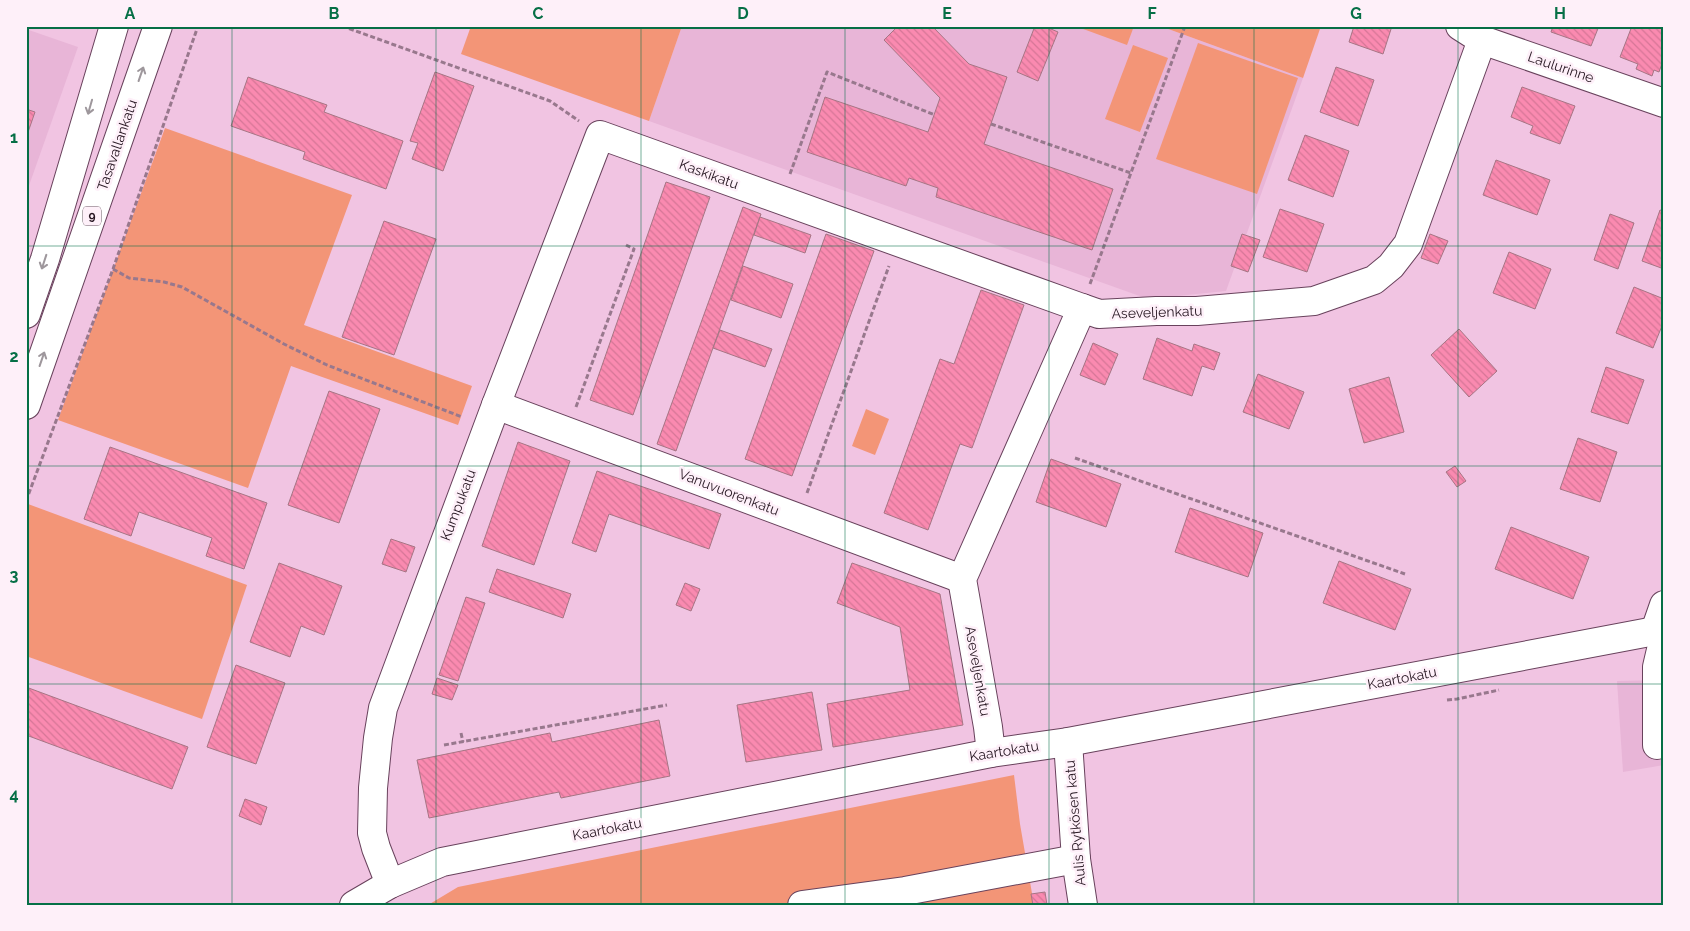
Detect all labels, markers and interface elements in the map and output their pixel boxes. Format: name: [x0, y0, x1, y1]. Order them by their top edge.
text: A: [125, 4, 136, 23]
text: B: [329, 4, 340, 23]
text: C: [533, 4, 544, 23]
text: D: [737, 4, 749, 23]
text: E: [942, 4, 952, 23]
text: F: [1147, 4, 1157, 23]
text: G: [1350, 4, 1362, 23]
text: H: [1554, 4, 1566, 23]
street label: Laulurinne: [1526, 48, 1596, 86]
one-way arrow: [137, 66, 147, 82]
street label: Tasavallankatu: [94, 97, 140, 193]
one-way arrow: [85, 98, 95, 114]
text: 1: [10, 128, 18, 147]
street label: Kaskikatu: [677, 156, 741, 192]
road number: 9: [83, 207, 101, 226]
one-way arrow: [39, 254, 48, 270]
street label: Aseveljenkatu: [1111, 302, 1203, 322]
text: 2: [9, 347, 19, 366]
one-way arrow: [38, 352, 47, 368]
street label: Vanuvuorenkatu: [677, 466, 781, 518]
street label: Kumpukatu: [437, 467, 479, 543]
text: 3: [10, 566, 19, 585]
street label: Aseveljenkatu: [962, 625, 994, 717]
street label: Kaartokatu: [1366, 663, 1438, 693]
street label: Kaartokatu: [968, 738, 1040, 764]
street label: Aulis Rytkösen katu: [1062, 759, 1088, 887]
text: 4: [9, 785, 19, 804]
street label: Kaartokatu: [571, 814, 643, 844]

